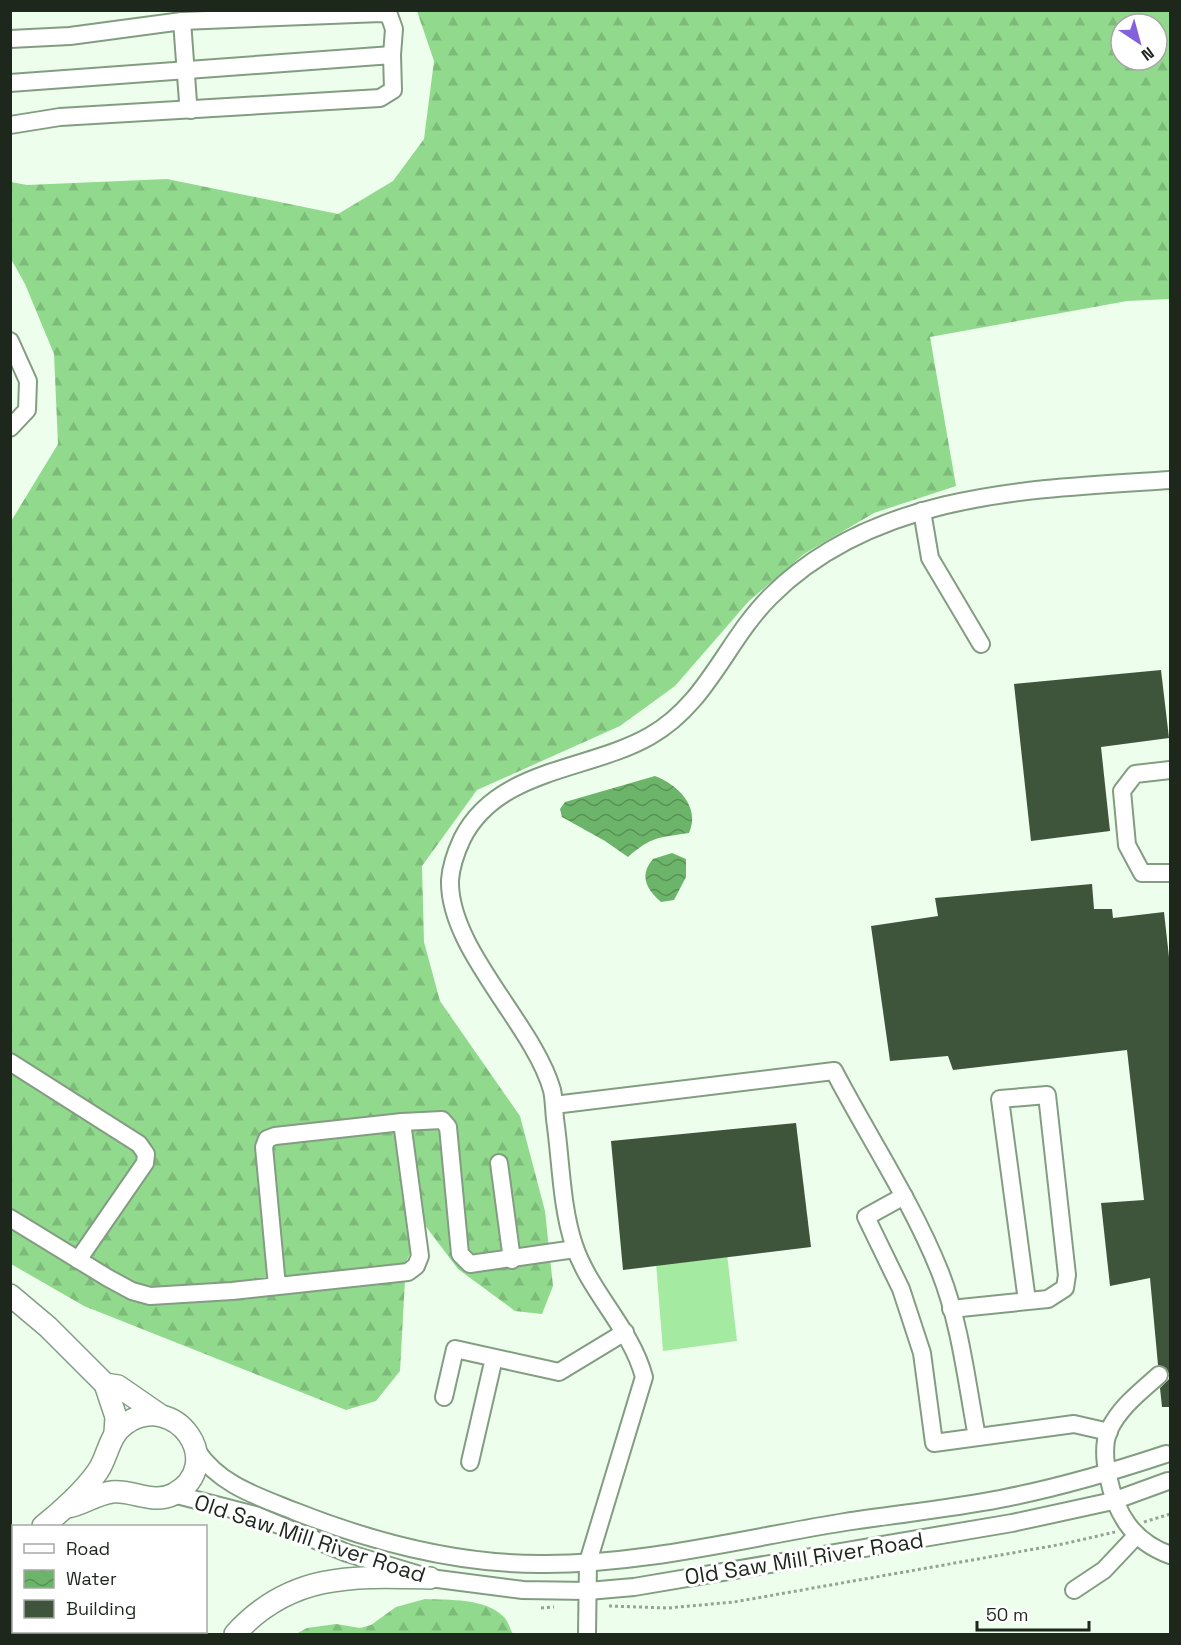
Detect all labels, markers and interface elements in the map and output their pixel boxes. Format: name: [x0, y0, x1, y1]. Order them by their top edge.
north arrow: [1109, 12, 1169, 72]
text: N: [1137, 42, 1158, 65]
street label: Old Saw Mill River Road: [191, 1487, 429, 1589]
legend: [12, 1525, 207, 1633]
street label: Old Saw Mill River Road: [682, 1525, 926, 1591]
text: Road: [66, 1537, 110, 1560]
text: Water: [66, 1567, 117, 1590]
scale bar: [977, 1594, 1090, 1632]
text: Building: [66, 1597, 136, 1620]
text: 50 m: [986, 1603, 1028, 1626]

